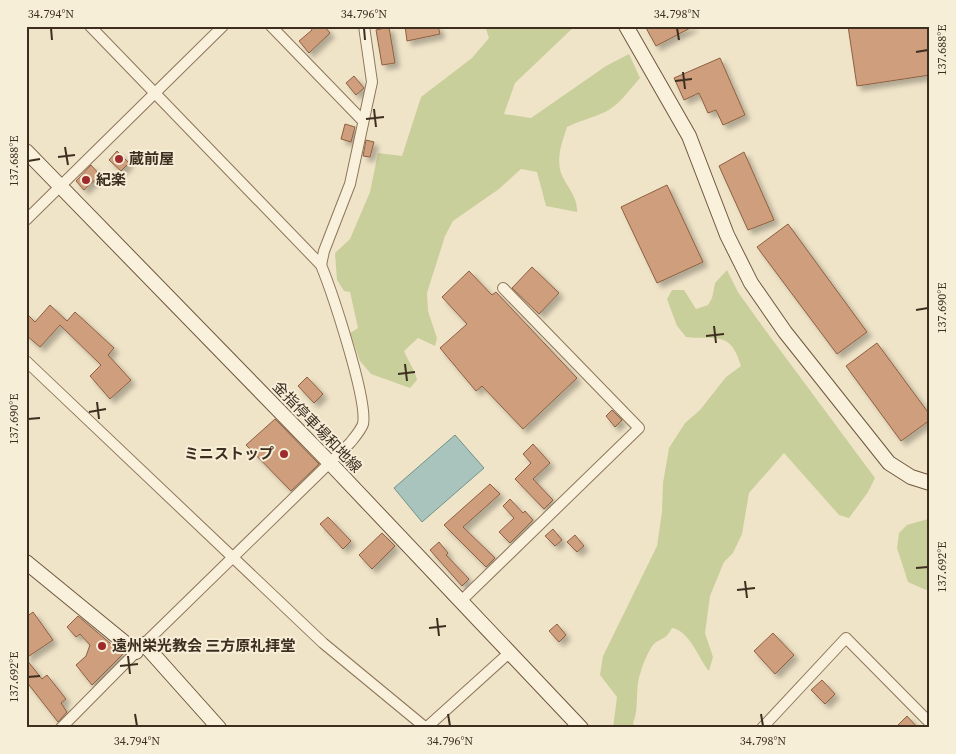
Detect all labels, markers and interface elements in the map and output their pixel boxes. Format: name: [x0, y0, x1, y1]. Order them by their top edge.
text: 34.794°N: [28, 6, 74, 22]
text: 34.796°N: [341, 6, 387, 22]
text: 34.798°N: [654, 6, 700, 22]
text: 137.688°E: [934, 25, 950, 75]
text: 137.688°E: [6, 136, 22, 186]
place label: 蔵前屋: [129, 148, 174, 169]
marker: 蔵前屋: [113, 153, 125, 165]
place label: 紀楽: [96, 169, 126, 190]
marker: 紀楽: [80, 174, 92, 186]
text: 137.690°E: [934, 283, 950, 333]
street label: 金指停車場和地線: [268, 376, 367, 477]
text: 137.690°E: [6, 394, 22, 444]
place label: ミニストップ: [184, 443, 274, 464]
marker: ミニストップ: [278, 448, 290, 460]
text: 137.692°E: [934, 542, 950, 592]
place label: 遠州栄光教会 三方原礼拝堂: [112, 635, 295, 656]
marker: 遠州栄光教会 三方原礼拝堂: [96, 640, 108, 652]
text: 137.692°E: [6, 652, 22, 702]
text: 34.794°N: [114, 733, 160, 749]
text: 34.796°N: [427, 733, 473, 749]
text: 34.798°N: [740, 733, 786, 749]

